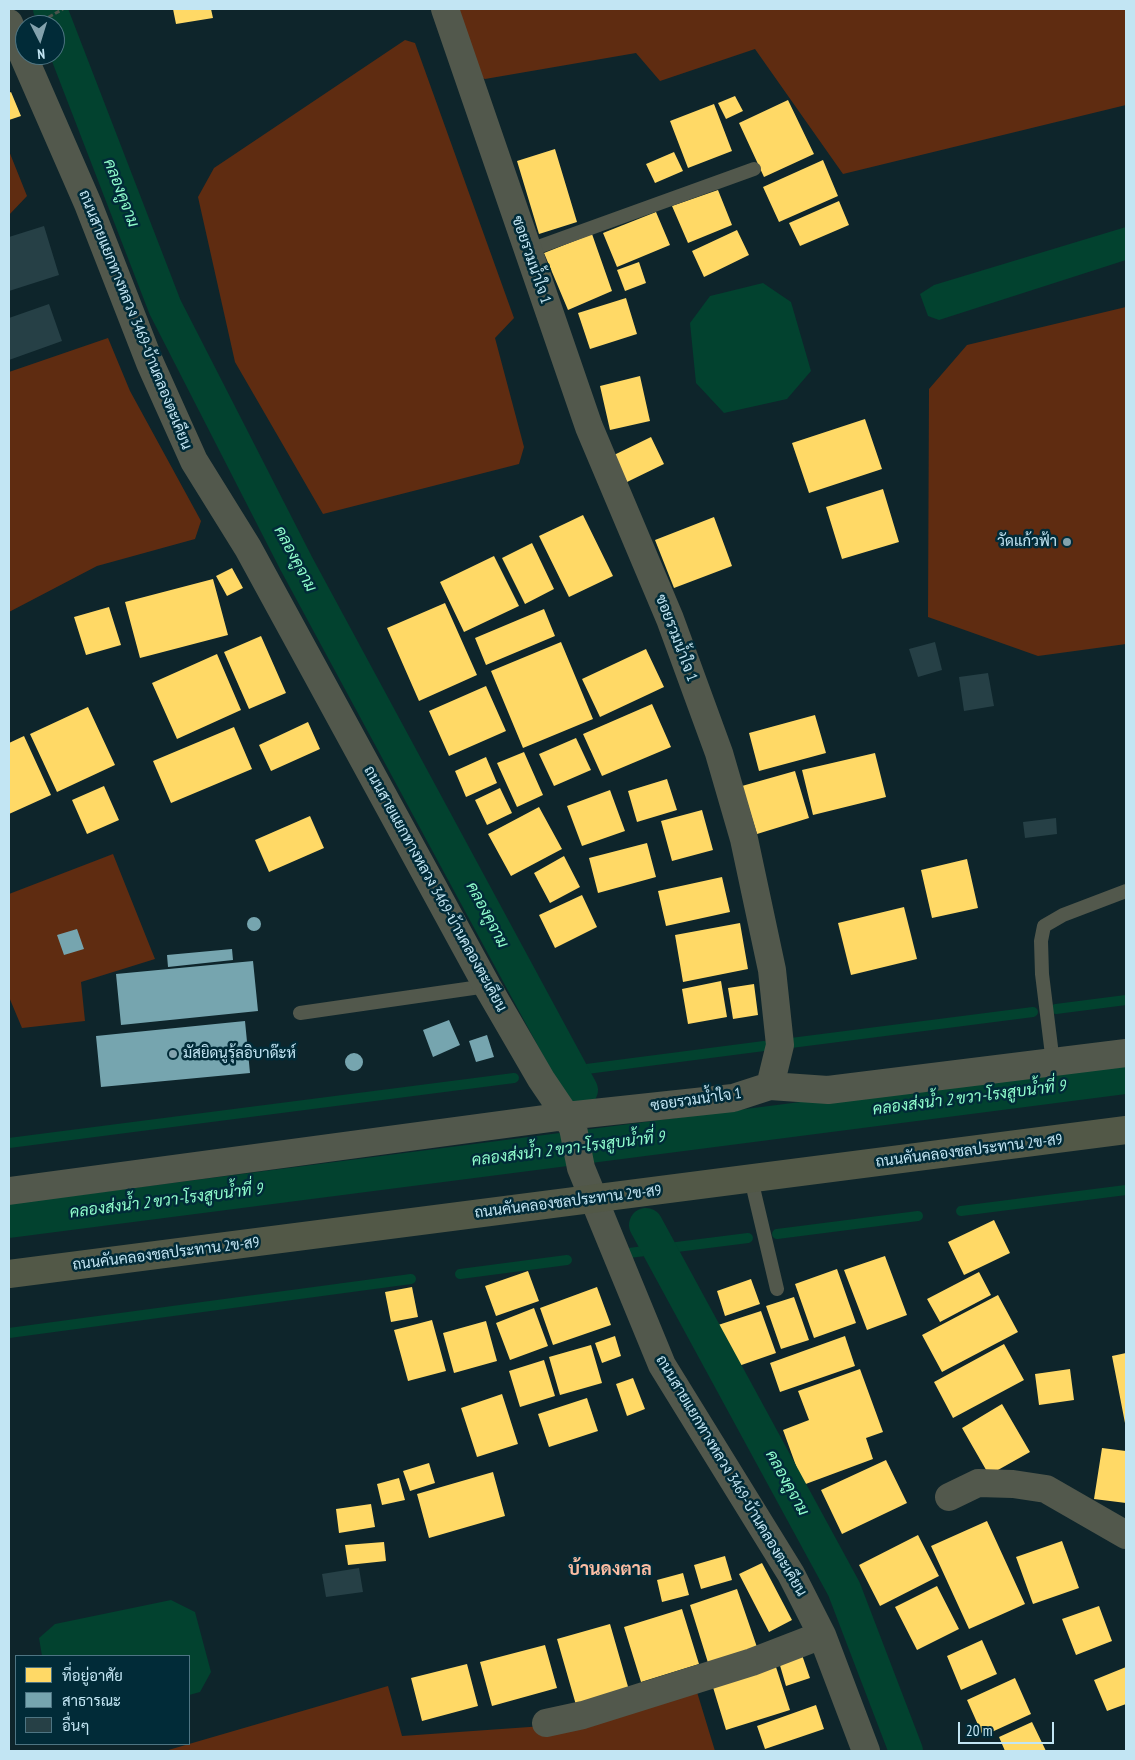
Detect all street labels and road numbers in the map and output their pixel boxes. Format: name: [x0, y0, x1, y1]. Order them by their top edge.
street label: ถนนสายแยกทางหลวง 3469-บ้านคลองตะเคียน: [75, 188, 195, 452]
street label: ซอยรวมน้ำใจ 1: [508, 214, 554, 306]
street label: ซอยรวมน้ำใจ 1: [651, 592, 701, 684]
street label: ถนนสายแยกทางหลวง 3469-บ้านคลองตะเคียน: [360, 763, 510, 1015]
street label: ซอยรวมน้ำใจ 1: [649, 1085, 743, 1115]
street label: ถนนคันคลองชลประทาน 2ข-ส9: [875, 1131, 1063, 1171]
street label: ถนนคันคลองชลประทาน 2ข-ส9: [474, 1182, 662, 1222]
street label: ถนนคันคลองชลประทาน 2ข-ส9: [72, 1234, 260, 1274]
street label: ถนนสายแยกทางหลวง 3469-บ้านคลองตะเคียน: [652, 1352, 810, 1600]

